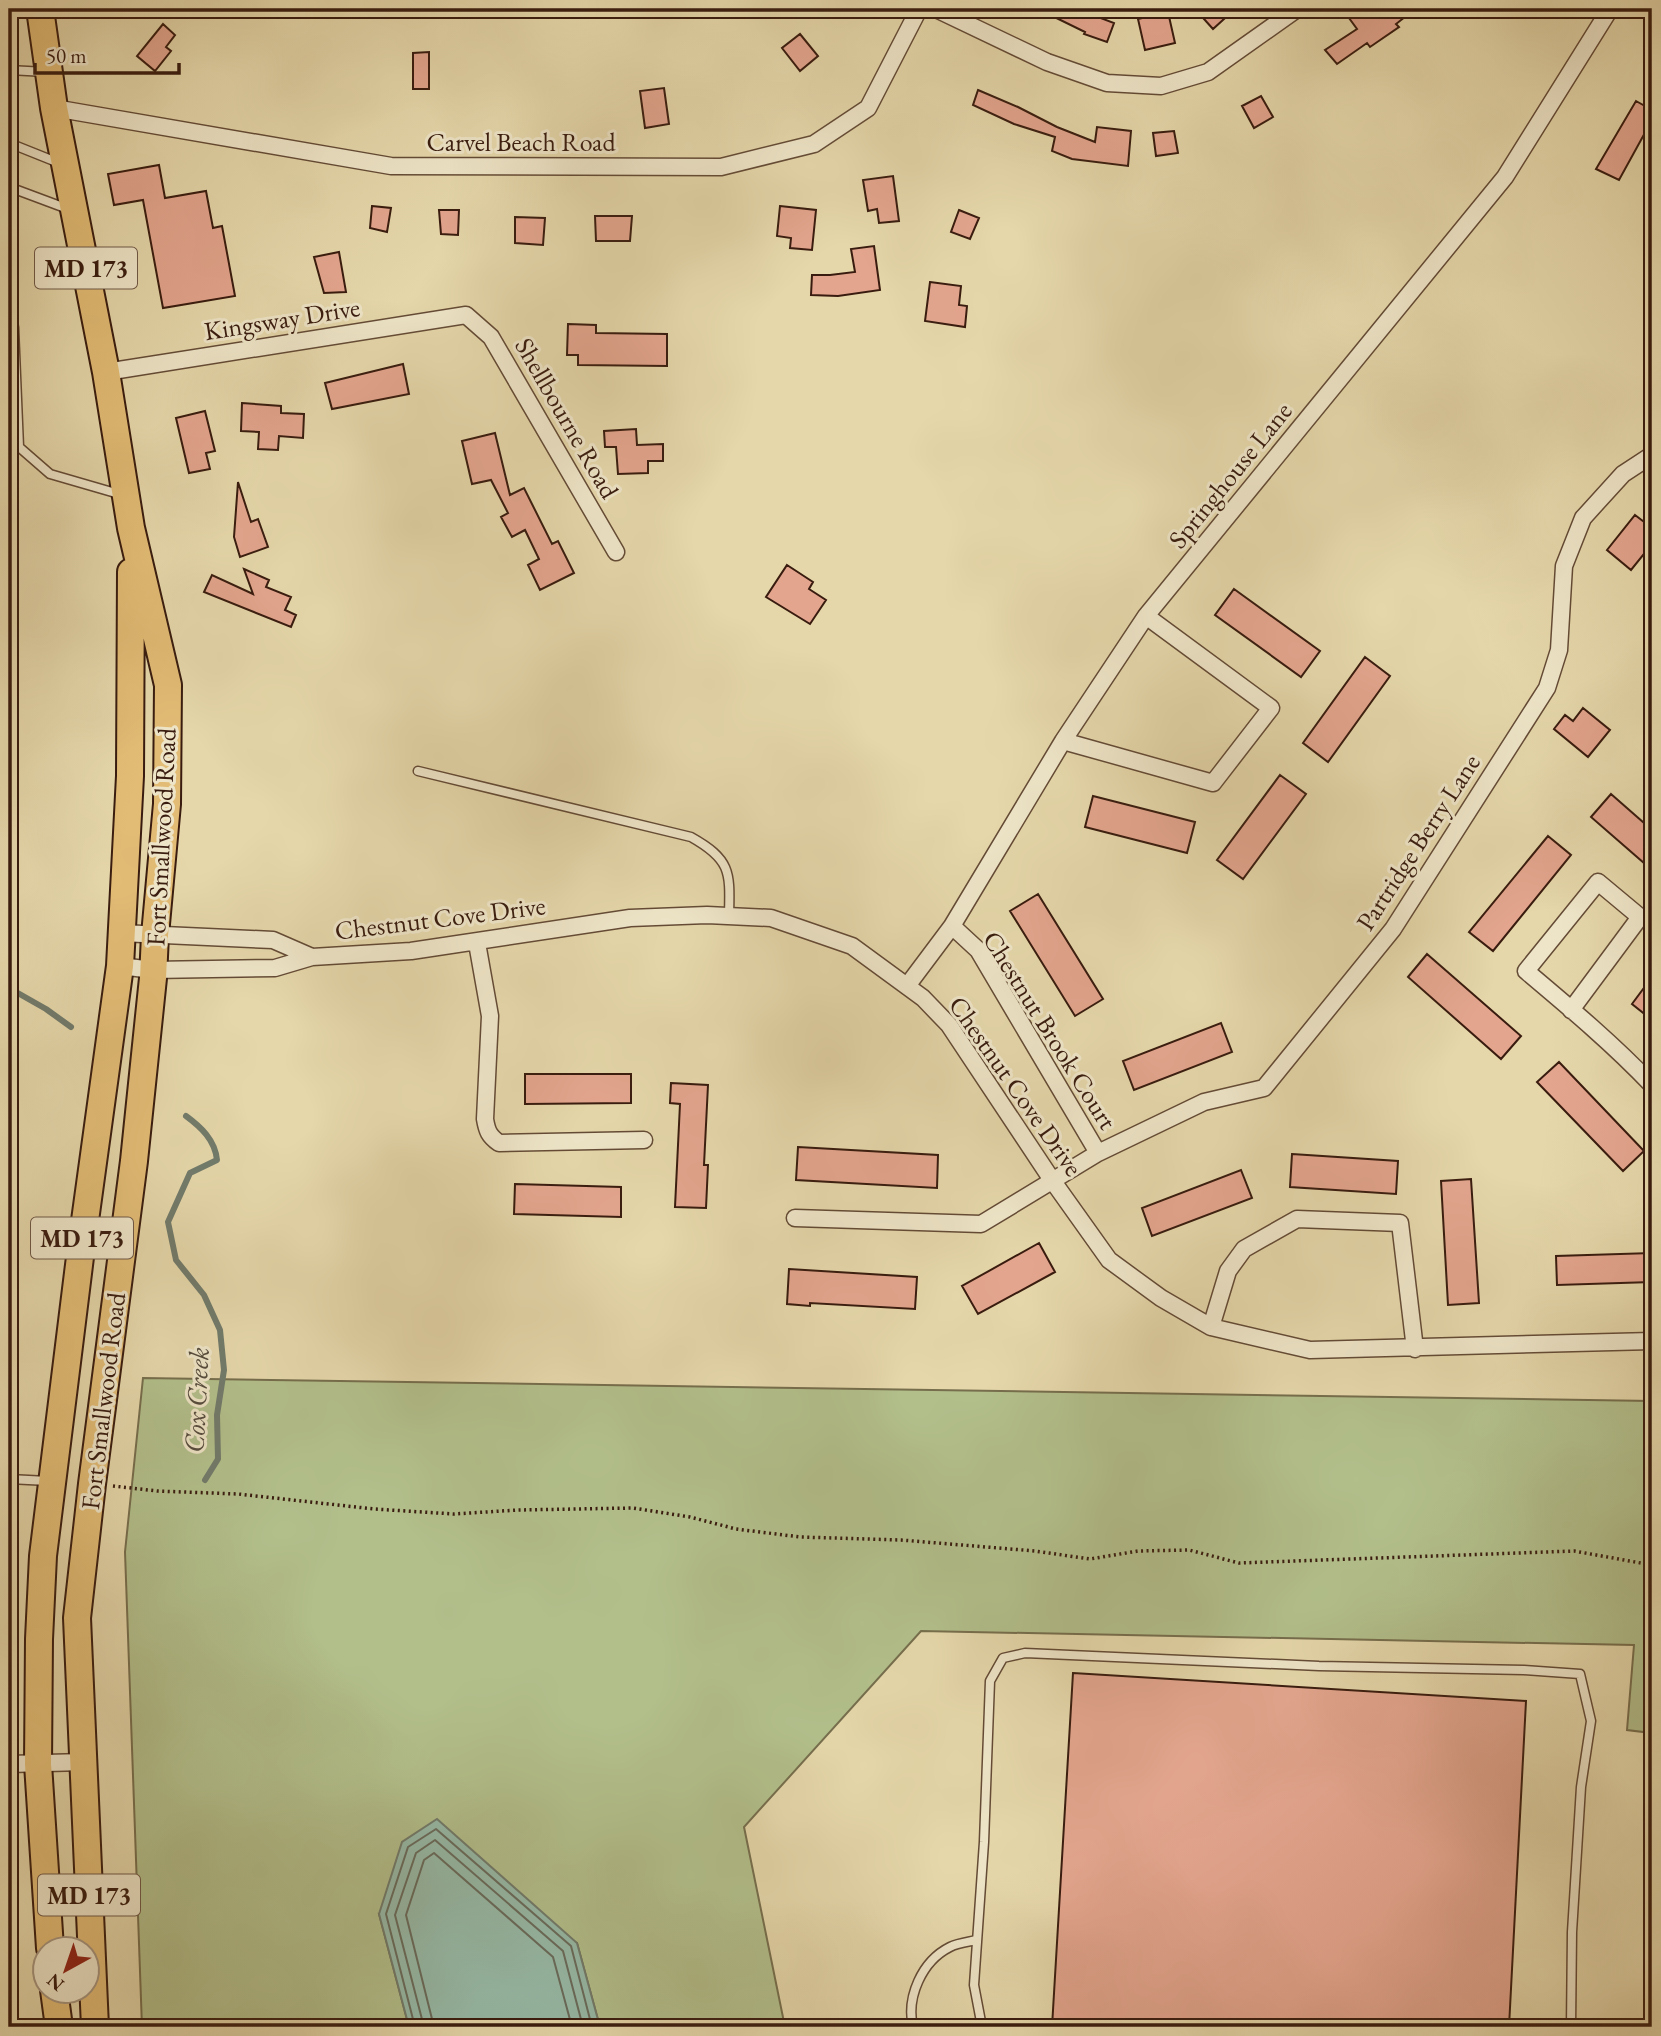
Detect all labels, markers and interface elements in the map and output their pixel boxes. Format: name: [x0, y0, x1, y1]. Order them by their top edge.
scale bar: [35, 32, 178, 76]
text: 50 m: [46, 42, 87, 69]
street label: Carvel Beach Road: [426, 125, 616, 159]
road number: MD 173: [35, 247, 137, 288]
street label: Kingsway Drive: [202, 290, 362, 348]
street label: Shellbourne Road: [507, 331, 627, 505]
street label: Springhouse Lane: [1161, 395, 1299, 555]
street label: Fort Smallwood Road: [138, 726, 184, 947]
street label: Partridge Berry Lane: [1348, 747, 1488, 937]
street label: Chestnut Cove Drive: [333, 888, 547, 948]
street label: Chestnut Brook Court: [975, 924, 1125, 1136]
street label: Chestnut Cove Drive: [941, 989, 1091, 1183]
road number: MD 173: [31, 1218, 133, 1258]
street label: Fort Smallwood Road: [73, 1290, 133, 1511]
water label: Cox Creek: [175, 1346, 217, 1454]
road number: MD 173: [38, 1874, 140, 1916]
north arrow: [32, 1934, 102, 2004]
text: N: [41, 1968, 69, 1997]

